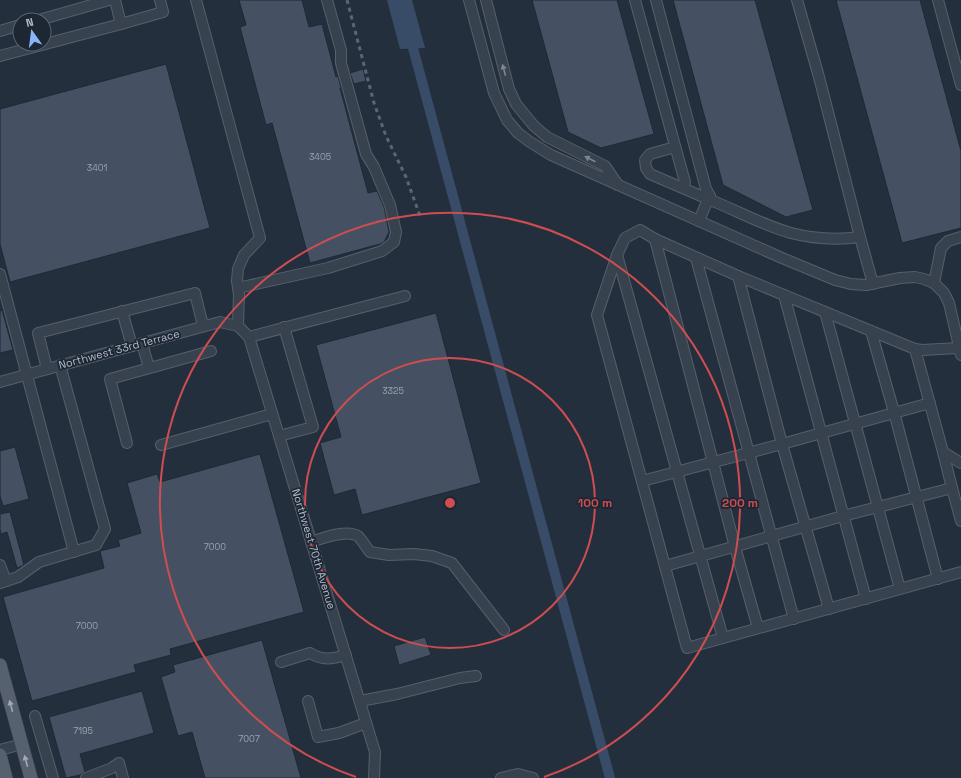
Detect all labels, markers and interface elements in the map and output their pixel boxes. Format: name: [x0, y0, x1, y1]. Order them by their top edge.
north arrow: [12, 12, 52, 52]
text: N: [24, 15, 35, 30]
one-way arrow: [501, 64, 507, 76]
house number: 3405: [309, 151, 331, 163]
one-way arrow: [585, 156, 596, 162]
house number: 3401: [87, 162, 108, 174]
street label: Northwest 33rd Terrace: [57, 326, 181, 372]
house number: 3325: [382, 385, 404, 397]
street label: Northwest 70th Avenue: [289, 487, 339, 611]
text: 100 m: [578, 495, 612, 511]
text: 200 m: [722, 495, 758, 511]
centre of rings: [443, 496, 457, 510]
house number: 7000: [204, 541, 226, 553]
house number: 7000: [76, 620, 98, 632]
one-way arrow: [8, 700, 14, 712]
house number: 7195: [73, 725, 93, 737]
house number: 7007: [238, 733, 260, 745]
one-way arrow: [23, 755, 29, 767]

